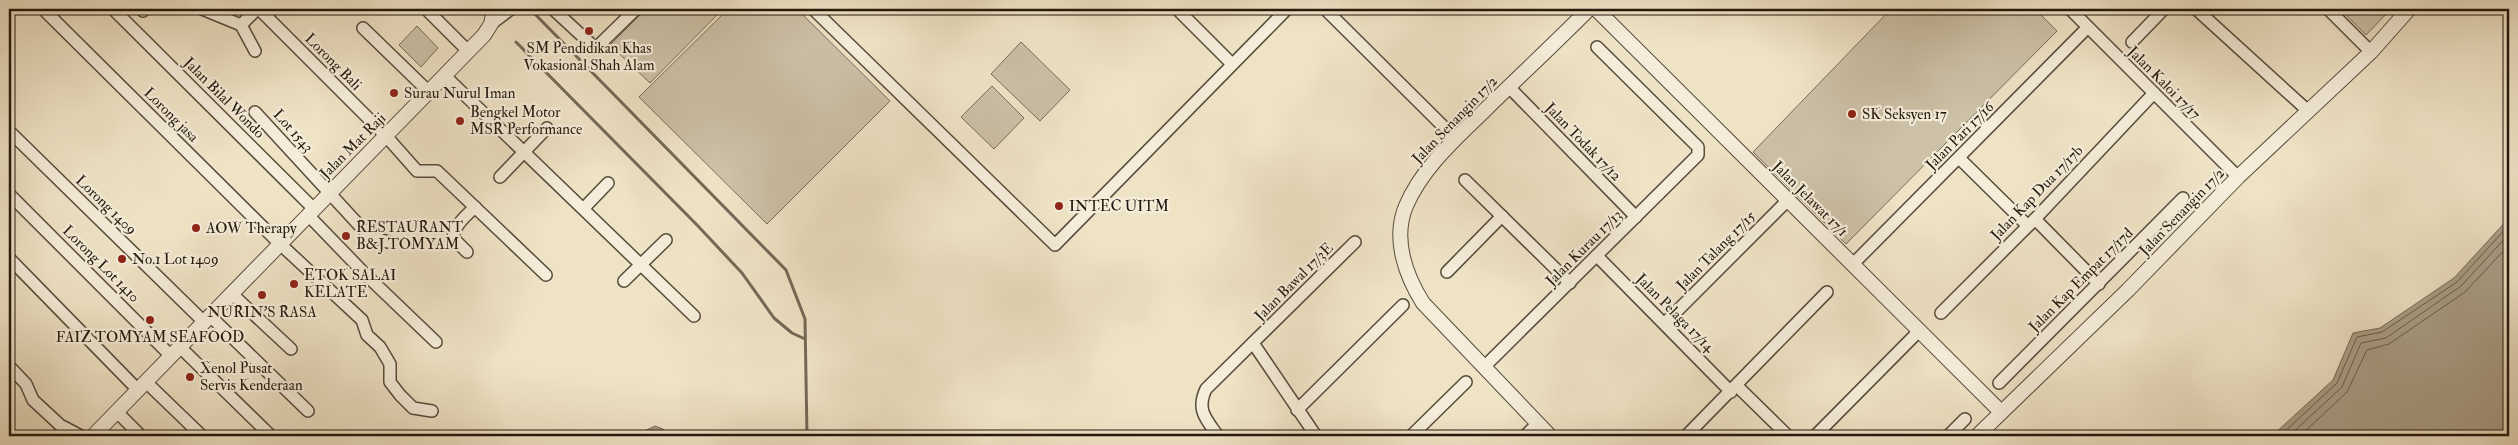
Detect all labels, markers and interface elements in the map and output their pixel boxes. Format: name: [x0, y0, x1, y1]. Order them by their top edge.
marker: SM Pendidikan Khas Vokasional Shah Alam: [583, 25, 595, 37]
street label: Lorong Bali: [300, 29, 366, 95]
place label: SM Pendidikan Khas Vokasional Shah Alam: [523, 39, 655, 75]
street label: Jalan Kaloi 17/17: [2122, 42, 2205, 124]
street label: Jalan Bilal Wondo: [178, 53, 269, 143]
street label: Jalan Senangin 17/2: [1408, 72, 1503, 169]
street label: Lorong jasa: [139, 83, 203, 147]
place label: Surau Nurul Iman: [404, 84, 516, 103]
marker: Surau Nurul Iman: [388, 87, 400, 99]
street label: Jalan Pari 17/16: [1921, 97, 2000, 176]
street label: Jalan Todak 17/12: [1539, 98, 1626, 186]
place label: Bengkel Motor MSR Performance: [470, 103, 582, 139]
street label: Lot 1543: [269, 105, 317, 157]
place label: SK Seksyen 17: [1862, 105, 1947, 124]
marker: SK Seksyen 17: [1846, 108, 1858, 120]
street label: Jalan Mat Raji: [315, 109, 391, 184]
marker: Bengkel Motor MSR Performance: [454, 115, 466, 127]
street label: Jalan Kap Dua 17/17b: [1986, 141, 2088, 246]
street label: Jalan Jelawat 17/1: [1767, 156, 1852, 242]
street label: Jalan Senangin 17/2: [2135, 164, 2230, 261]
street label: Lorong 1409: [71, 171, 141, 239]
place label: INTEC UITM: [1069, 197, 1169, 216]
marker: INTEC UITM: [1053, 200, 1065, 212]
street label: Jalan Kurau 17/13: [1541, 206, 1627, 292]
street label: Jalan Talang 17/15: [1672, 207, 1761, 296]
place label: RESTAURANT B&J TOMYAM: [356, 218, 463, 255]
place label: AOW Therapy: [205, 219, 297, 239]
street label: Lorong Lot 1410: [58, 221, 144, 307]
marker: AOW Therapy: [190, 222, 202, 234]
street label: Jalan Kap Empat 17/17d: [2024, 223, 2138, 338]
marker: RESTAURANT B&J TOMYAM: [340, 230, 352, 242]
street label: Jalan Bawal 17/3E: [1250, 239, 1338, 327]
place label: No.1 Lot 1409: [132, 250, 219, 269]
marker: No.1 Lot 1409: [116, 253, 128, 265]
place label: ETOK SALAI KELATE: [304, 266, 396, 302]
street label: Jalan Pelaga 17/14: [1630, 269, 1719, 358]
marker: ETOK SALAI KELATE: [288, 278, 300, 290]
marker: NURIN'S RASA: [256, 289, 268, 301]
place label: NURIN'S RASA: [207, 303, 317, 322]
marker: FAIZ TOMYAM SEAFOOD: [144, 314, 156, 326]
place label: FAIZ TOMYAM SEAFOOD: [56, 328, 244, 347]
place label: Xenol Pusat Servis Kenderaan: [200, 359, 303, 395]
marker: Xenol Pusat Servis Kenderaan: [184, 371, 196, 383]

